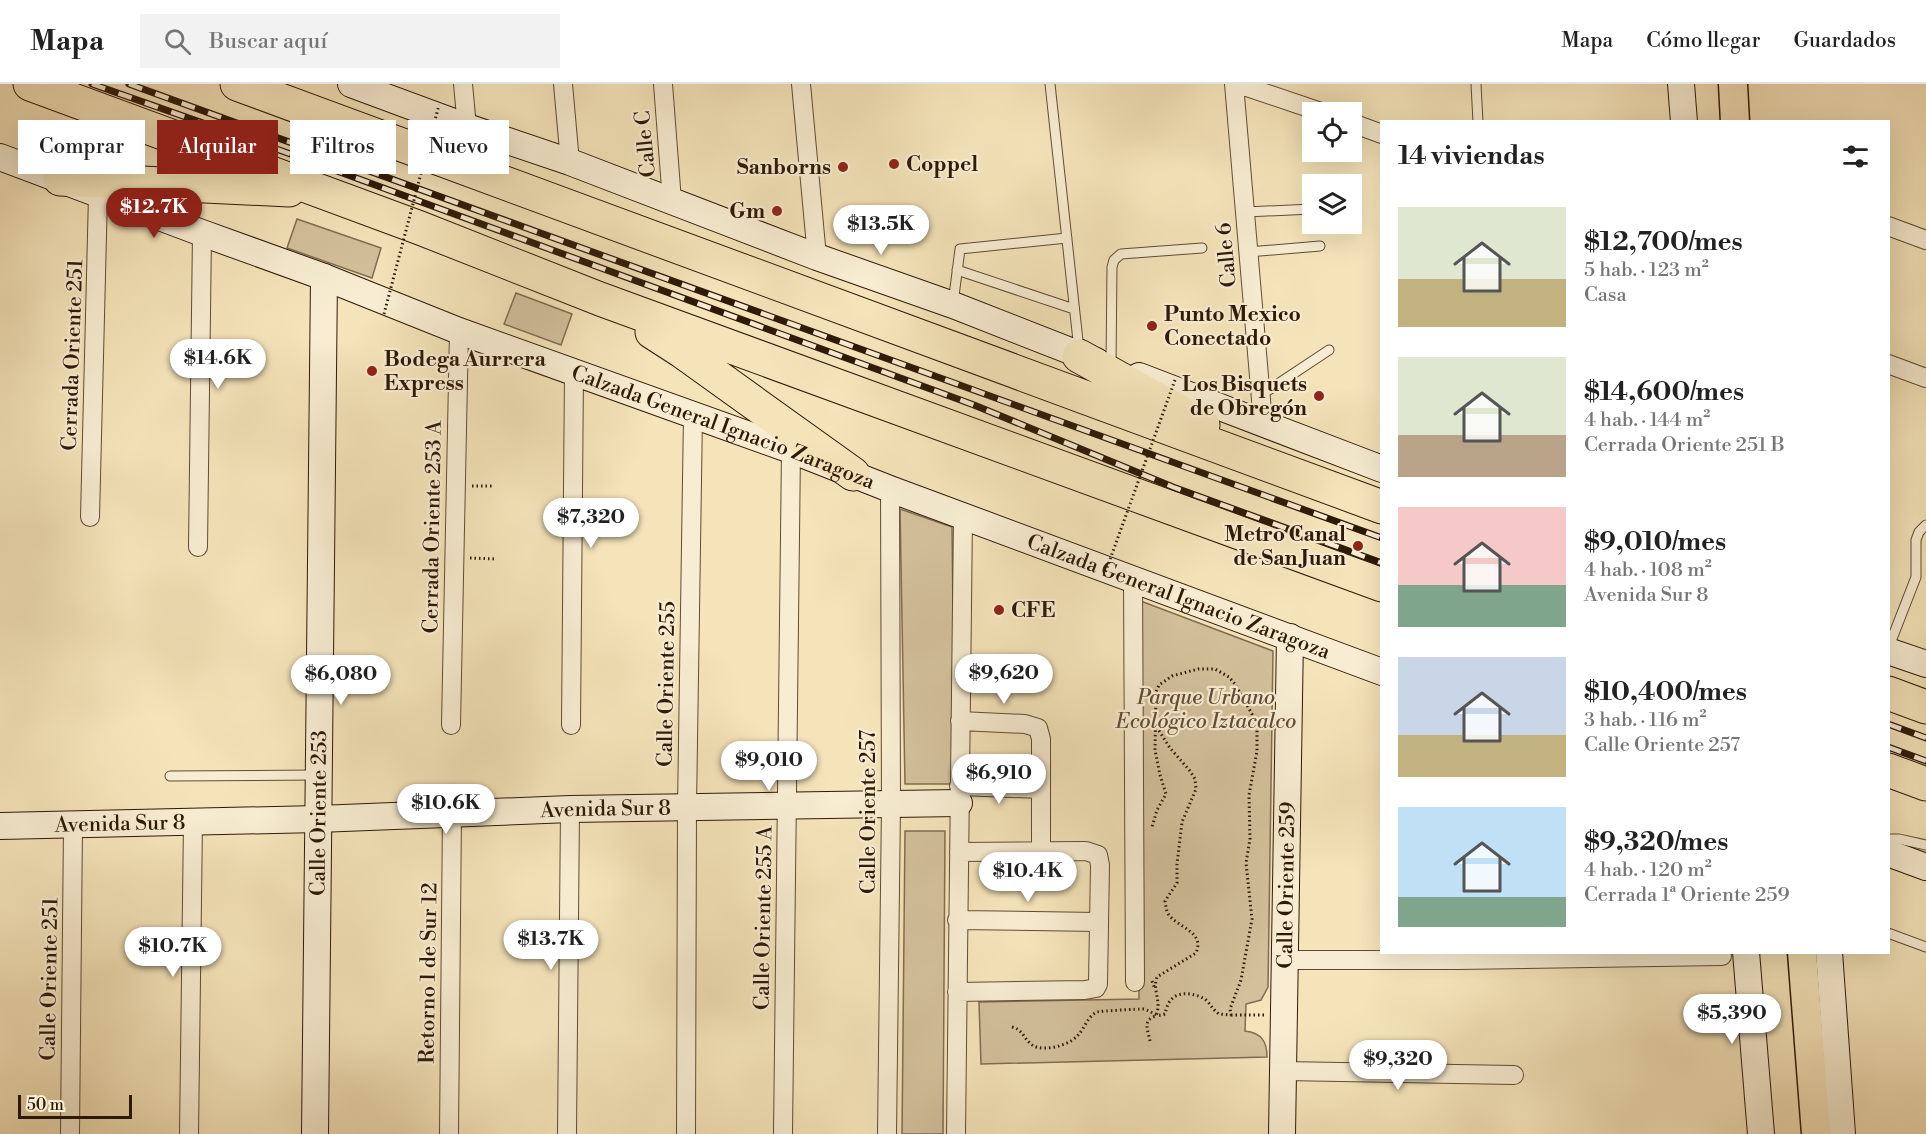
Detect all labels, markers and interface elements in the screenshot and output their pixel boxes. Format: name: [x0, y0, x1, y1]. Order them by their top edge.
search box: [140, 14, 560, 68]
text: Mapa: [30, 24, 104, 59]
icon: search: [161, 25, 194, 58]
text: Buscar aquí: [209, 28, 328, 55]
text: Mapa: [1561, 28, 1613, 54]
text: Cómo llegar: [1646, 28, 1761, 54]
text: Guardados: [1794, 28, 1896, 54]
map controls: [1302, 102, 1362, 234]
button: locate: [1302, 102, 1362, 162]
street label: Calle C: [630, 109, 662, 178]
chip: Comprar: [18, 120, 145, 174]
chip: Alquilar: [157, 120, 278, 174]
chip: Filtros: [290, 120, 396, 174]
chip: Nuevo: [408, 120, 509, 174]
text: 14 viviendas: [1398, 140, 1545, 172]
icon: filters: [1839, 140, 1872, 173]
place label: Coppel: [906, 152, 978, 178]
place label: Sanborns: [737, 155, 831, 181]
marker: Coppel: [887, 157, 901, 171]
marker: Sanborns: [836, 160, 850, 174]
button: layers: [1302, 174, 1362, 234]
pin: $12.7K: [105, 188, 203, 239]
text: $12.7K: [120, 195, 188, 220]
place label: Gm: [729, 199, 765, 225]
marker: Gm: [770, 204, 784, 218]
pin: $13.5K: [832, 205, 930, 256]
text: $13.5K: [847, 212, 915, 237]
street label: Calle 6: [1211, 221, 1243, 289]
text: $12,700/mes: [1584, 226, 1743, 258]
icon: home: [1446, 231, 1518, 303]
text: 5 hab. · 123 m²: [1584, 258, 1709, 283]
street label: Cerrada Oriente 251: [57, 259, 89, 451]
text: Casa: [1584, 283, 1627, 308]
place label: Punto Mexico Conectado: [1164, 302, 1301, 352]
marker: Punto Mexico Conectado: [1145, 319, 1159, 333]
pin: $14.6K: [169, 339, 267, 390]
text: $14.6K: [184, 346, 252, 371]
place label: Bodega Aurrera Express: [384, 347, 547, 397]
street label: Calzada General Ignacio Zaragoza: [568, 360, 879, 496]
marker: Bodega Aurrera Express: [365, 364, 379, 378]
place label: Los Bisquets de Obregón: [1182, 372, 1307, 422]
text: $14,600/mes: [1584, 376, 1744, 408]
icon: home: [1446, 381, 1518, 453]
marker: Los Bisquets de Obregón: [1312, 389, 1326, 403]
text: 4 hab. · 144 m²: [1584, 408, 1710, 433]
street label: Cerrada Oriente 253 A: [418, 420, 448, 634]
text: Cerrada Oriente 251 B: [1584, 433, 1785, 458]
pin: $7,320: [542, 498, 640, 549]
text: $7,320: [557, 505, 625, 530]
place label: Metro Canal de San Juan: [1224, 522, 1346, 572]
text: $9,010/mes: [1584, 526, 1726, 558]
street label: Calzada General Ignacio Zaragoza: [1023, 529, 1334, 666]
icon: home: [1446, 531, 1518, 603]
marker: Metro Canal de San Juan: [1351, 539, 1365, 553]
text: 4 hab. · 108 m²: [1584, 558, 1712, 583]
text: Avenida Sur 8: [1584, 583, 1709, 608]
place label: CFE: [1011, 598, 1055, 624]
street label: Calle Oriente 255: [653, 601, 681, 767]
marker: CFE: [992, 603, 1006, 617]
pin: $9,620: [955, 654, 1053, 705]
pin: $6,080: [292, 655, 390, 706]
text: $9,620: [969, 661, 1039, 686]
text: $6,080: [305, 662, 377, 687]
text: $10,400/mes: [1584, 676, 1747, 708]
icon: home: [1446, 681, 1518, 753]
park label: Parque Urbano Ecológico Iztacalco: [1115, 685, 1296, 735]
text: 3 hab. · 116 m²: [1584, 708, 1707, 733]
street label: Calle Oriente 253: [306, 730, 333, 896]
street label: Calle Oriente 257: [856, 730, 882, 894]
text: Calle Oriente 257: [1584, 733, 1740, 758]
pin: $9,010: [720, 741, 818, 792]
text: $9,010: [735, 748, 803, 773]
pin: $6,910: [950, 754, 1048, 805]
text: $6,910: [966, 761, 1032, 786]
pin: $10.6K: [397, 784, 495, 835]
text: $10.6K: [411, 791, 481, 816]
street label: Avenida Sur 8: [539, 795, 671, 824]
street label: Calle Oriente 259: [1273, 801, 1301, 969]
street label: Avenida Sur 8: [53, 810, 186, 839]
street label: Calle Oriente 255 A: [749, 825, 779, 1010]
text: $9,320/mes: [1584, 826, 1728, 858]
icon: home: [1446, 831, 1518, 903]
pin: $10.4K: [979, 852, 1077, 903]
text: 4 hab. · 120 m²: [1584, 858, 1712, 883]
text: $10.4K: [993, 859, 1063, 884]
street label: Retorno 1 de Sur 12: [414, 882, 444, 1064]
text: Cerrada 1ª Oriente 259: [1584, 883, 1790, 908]
street label: Calle Oriente 251: [36, 897, 64, 1061]
pin: $13.7K: [502, 920, 600, 971]
pin: $10.7K: [124, 927, 222, 978]
text: $13.7K: [517, 927, 585, 952]
text: $10.7K: [139, 934, 207, 959]
pin: $5,390: [1683, 994, 1781, 1045]
text: $5,390: [1697, 1001, 1767, 1026]
pin: $9,320: [1349, 1040, 1447, 1091]
text: $9,320: [1363, 1047, 1433, 1072]
scale bar: [18, 1092, 132, 1120]
text: 50 m: [27, 1095, 64, 1115]

